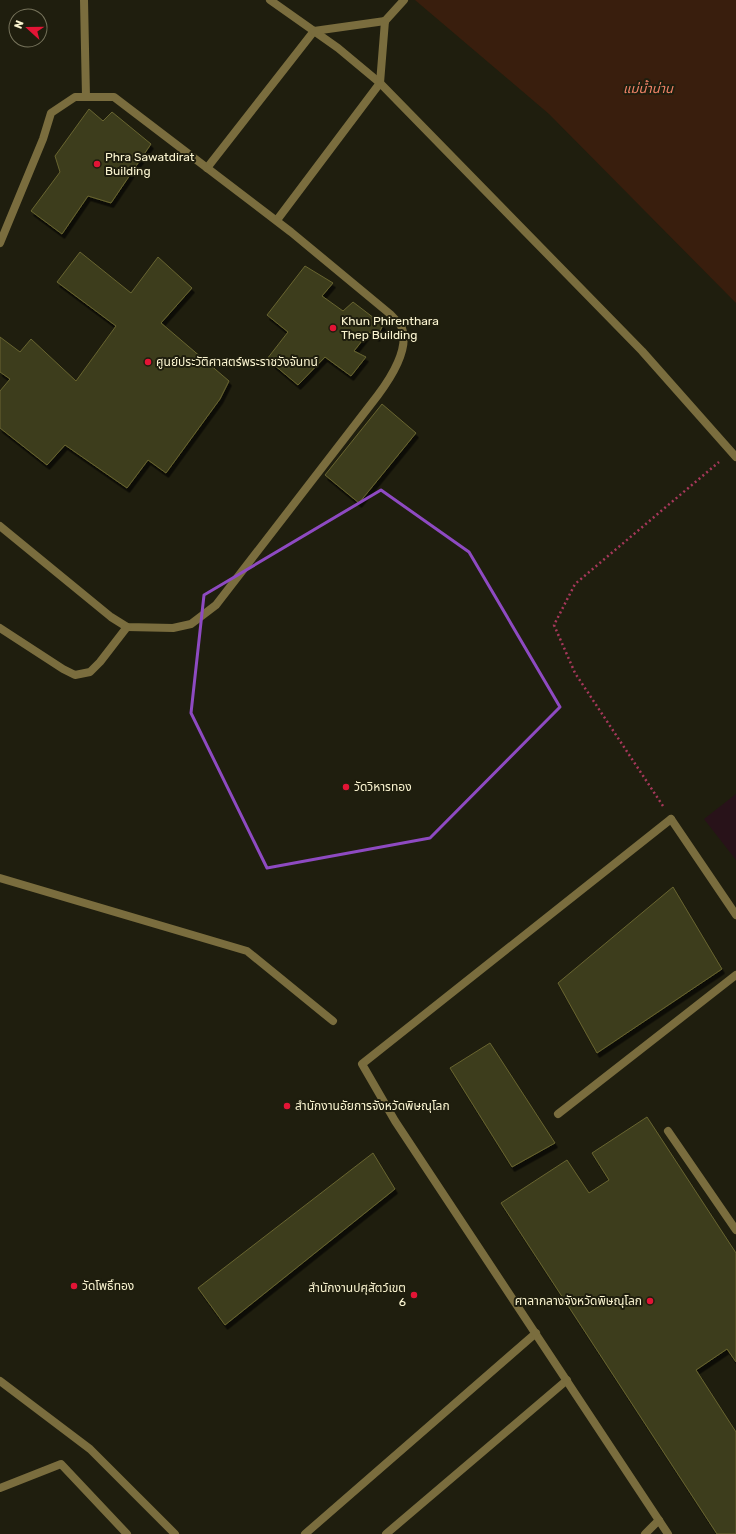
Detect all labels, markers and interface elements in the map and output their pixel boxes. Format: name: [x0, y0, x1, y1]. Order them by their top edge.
north arrow: [8, 8, 48, 48]
text: N: [12, 18, 27, 31]
water label: แม่น้ำน่าน: [623, 79, 674, 96]
place label: Phra Sawatdirat Building: [105, 150, 195, 178]
marker: Phra Sawatdirat Building: [92, 159, 102, 169]
place label: Khun Phirenthara Thep Building: [341, 314, 439, 342]
marker: Khun Phirenthara Thep Building: [328, 323, 338, 333]
place label: ศูนย์ประวัติศาสตร์พระราชวังจันทน์: [156, 355, 318, 369]
marker: ศูนย์ประวัติศาสตร์พระราชวังจันทน์: [143, 357, 153, 367]
place label: วัดวิหารทอง: [354, 780, 412, 794]
marker: วัดวิหารทอง: [341, 782, 351, 792]
place label: สำนักงานอัยการจังหวัดพิษณุโลก: [295, 1099, 450, 1113]
marker: สำนักงานอัยการจังหวัดพิษณุโลก: [282, 1101, 292, 1111]
place label: วัดโพธิ์ทอง: [82, 1279, 134, 1293]
marker: วัดโพธิ์ทอง: [69, 1281, 79, 1291]
place label: สำนักงานปศุสัตว์เขต 6: [308, 1281, 406, 1309]
marker: สำนักงานปศุสัตว์เขต 6: [409, 1290, 419, 1300]
place label: ศาลากลางจังหวัดพิษณุโลก: [515, 1294, 642, 1308]
marker: ศาลากลางจังหวัดพิษณุโลก: [645, 1296, 655, 1306]

